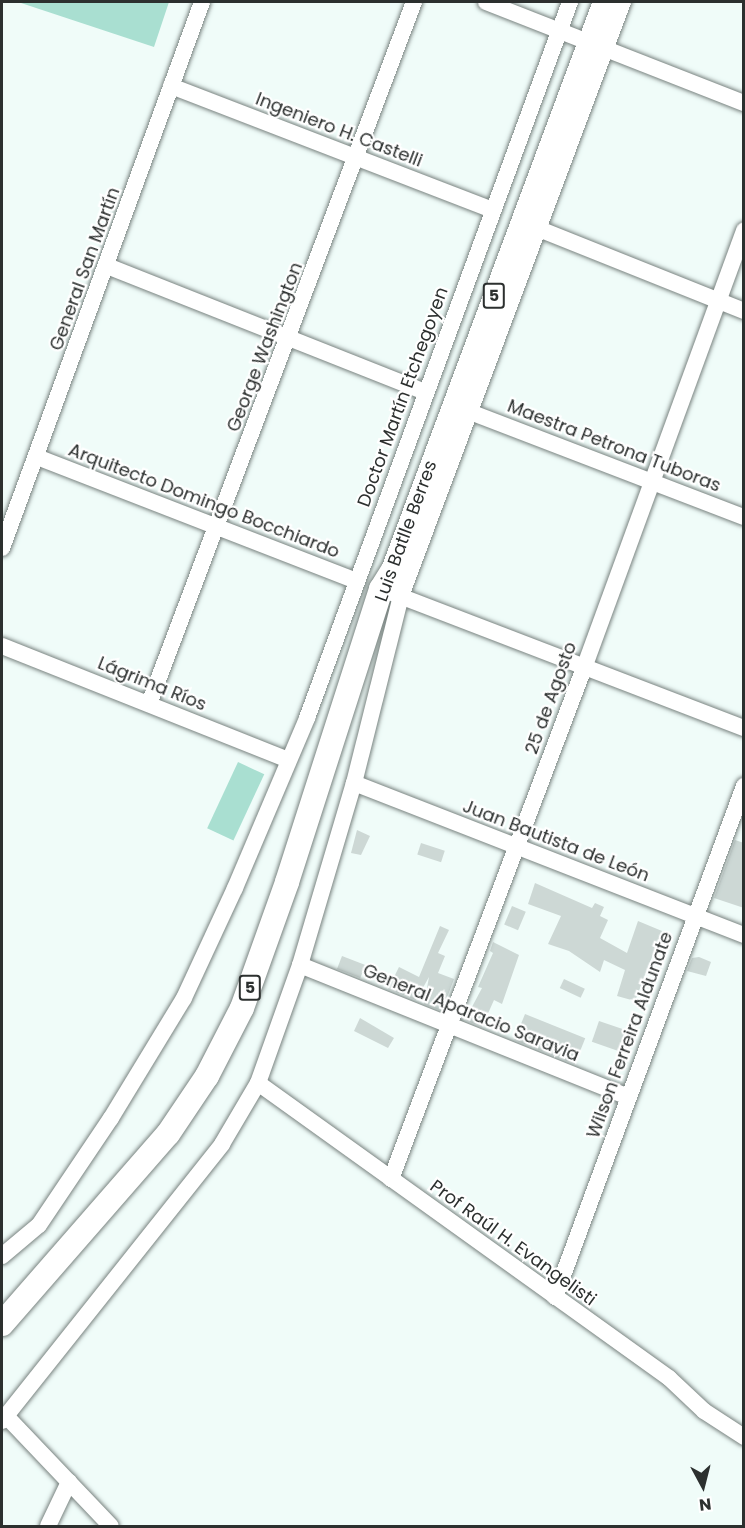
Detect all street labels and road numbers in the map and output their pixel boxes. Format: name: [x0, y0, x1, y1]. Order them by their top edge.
street label: Ingeniero H. Castelli: [253, 88, 425, 172]
street label: General San Martín: [45, 185, 125, 353]
street label: George Washington: [223, 259, 307, 435]
road number: 5: [482, 283, 506, 309]
street label: Doctor Martín Etchegoyen: [353, 284, 453, 510]
street label: Maestra Petrona Tuboras: [504, 395, 724, 497]
street label: Arquitecto Domingo Bocchiardo: [65, 439, 343, 563]
street label: Luis Batlle Berres: [370, 457, 442, 605]
street label: 25 de Agosto: [521, 639, 581, 757]
street label: Lágrima Ríos: [95, 652, 209, 716]
street label: Juan Bautista de León: [460, 795, 652, 887]
street label: Wilson Ferreira Aldunate: [583, 929, 677, 1141]
street label: General Aparacio Saravia: [360, 960, 582, 1066]
road number: 5: [238, 975, 262, 1001]
street label: Prof Raúl H. Evangelisti: [426, 1176, 600, 1310]

